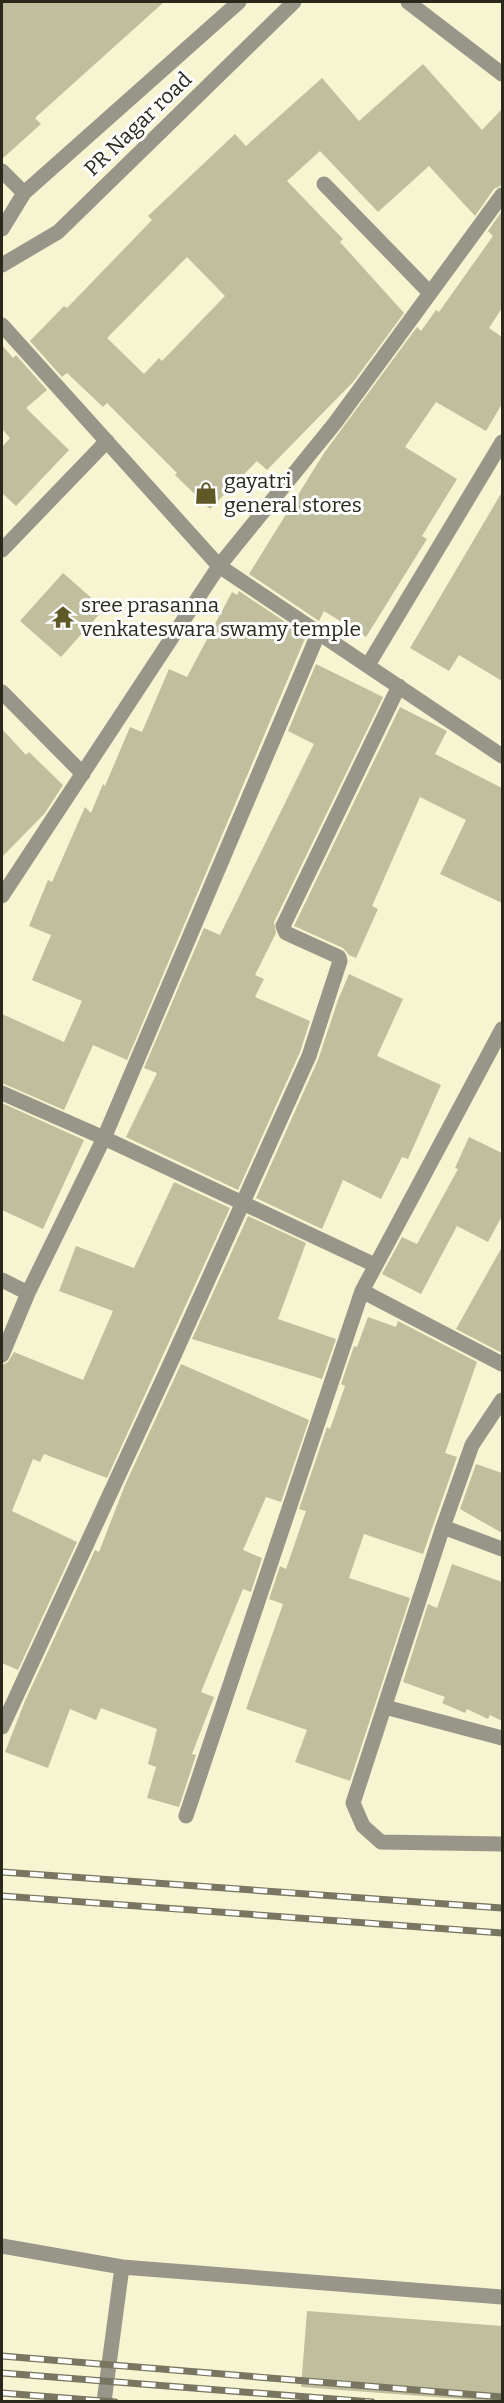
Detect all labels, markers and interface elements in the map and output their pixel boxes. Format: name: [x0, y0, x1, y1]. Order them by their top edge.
street label: PR Nagar road: [79, 66, 197, 182]
place label: gayatri general stores: [224, 468, 362, 518]
shop icon: gayatri general stores: [193, 480, 219, 506]
place label: sree prasanna venkateswara swamy temple: [80, 592, 361, 642]
temple icon: sree prasanna venkateswara swamy temple: [50, 604, 76, 630]

